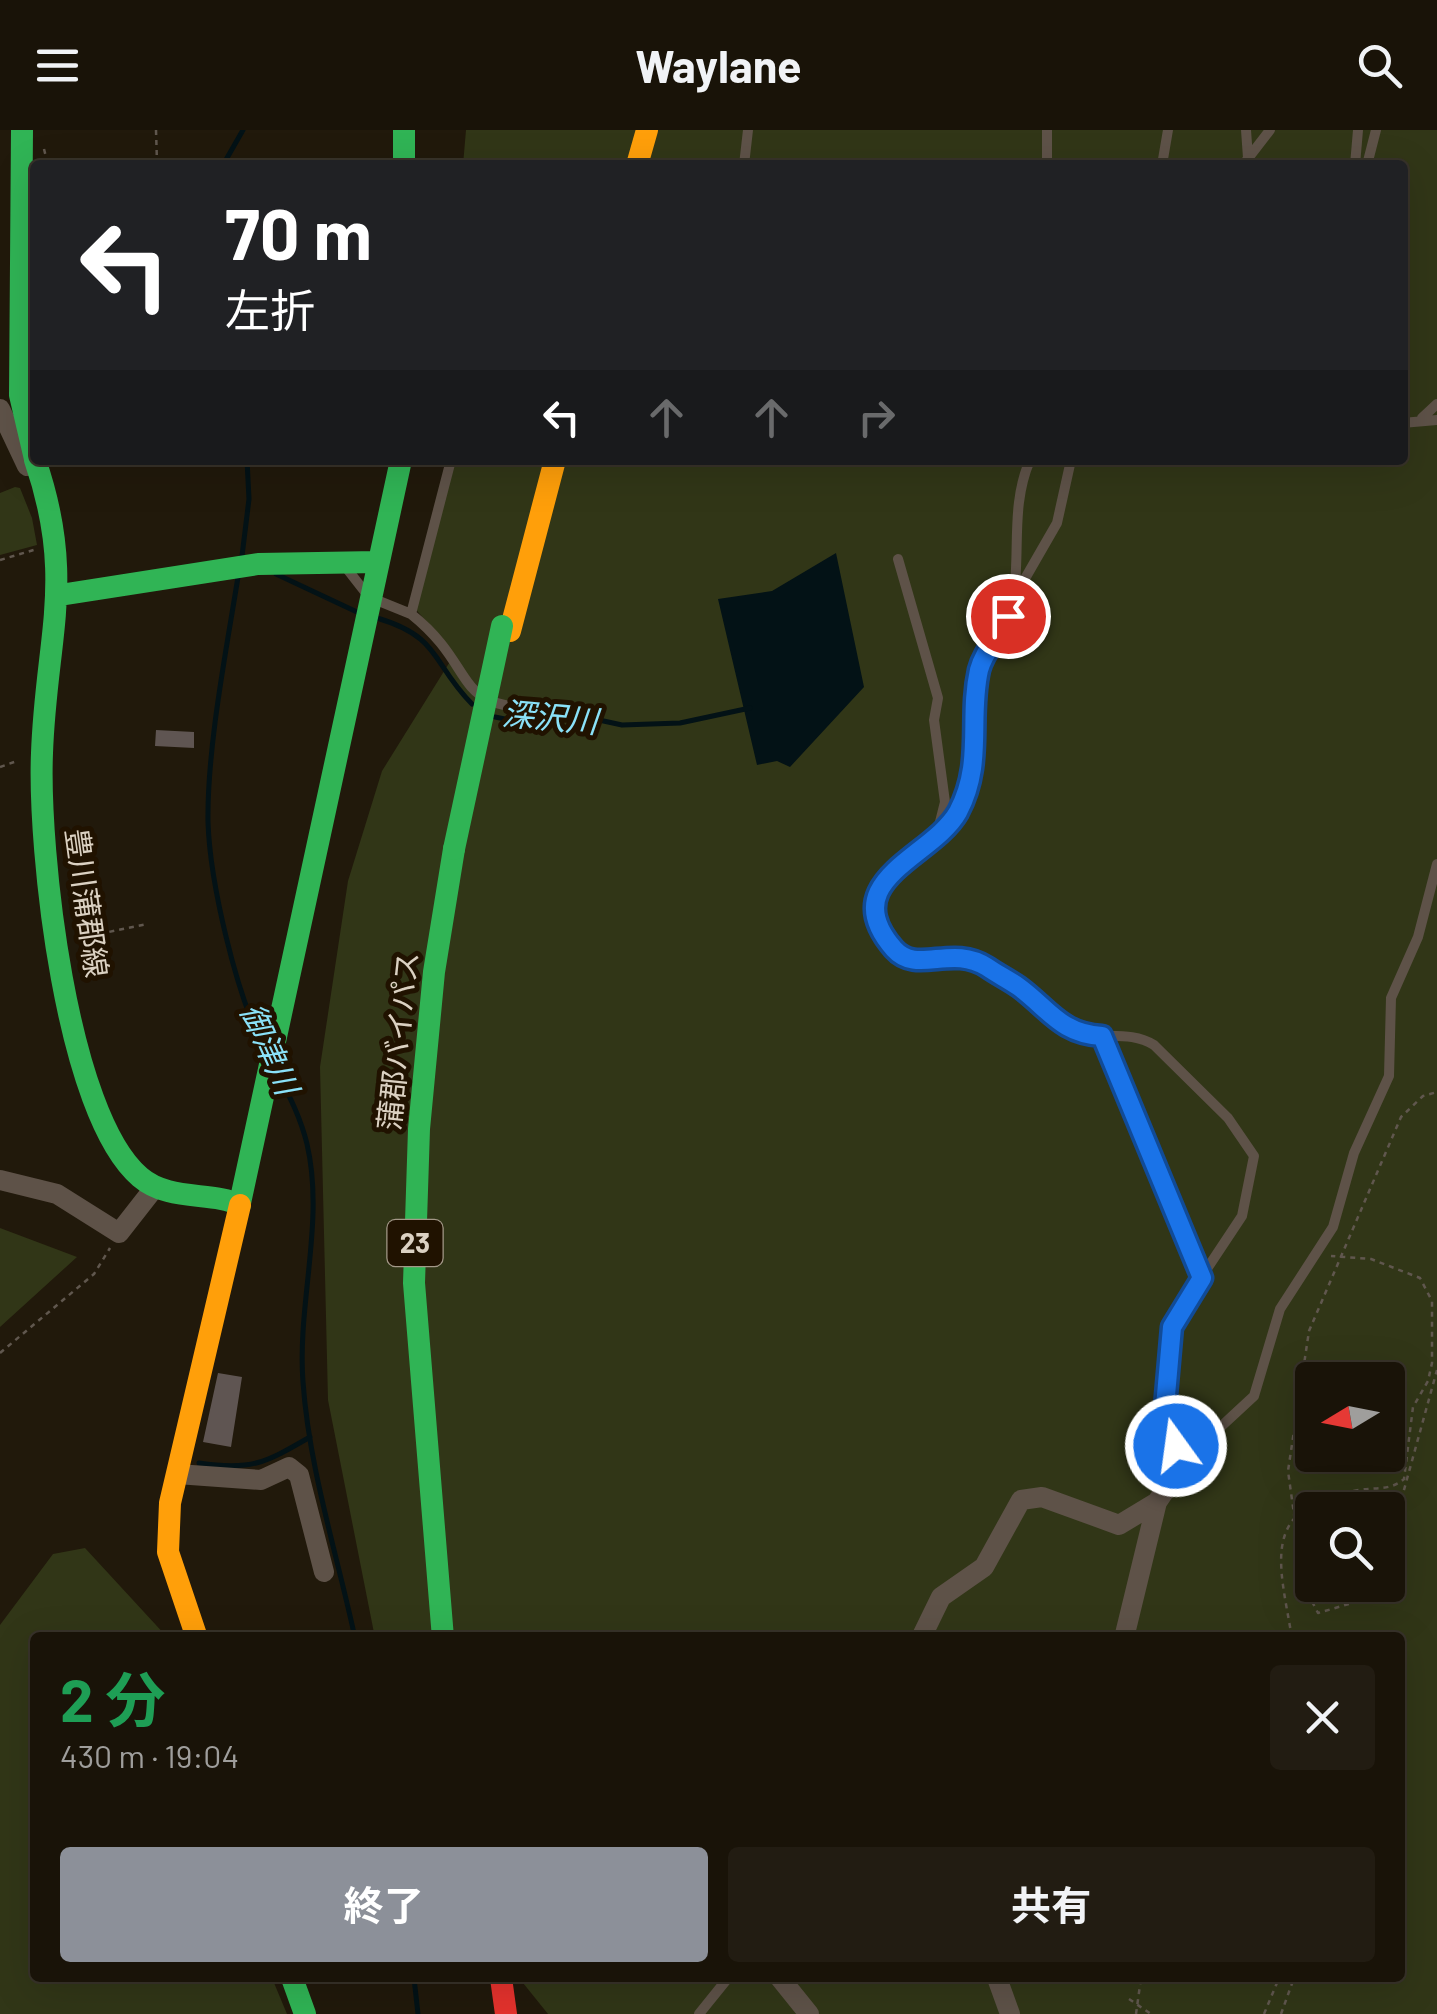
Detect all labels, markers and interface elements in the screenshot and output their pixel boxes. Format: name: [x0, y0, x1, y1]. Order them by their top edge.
icon: menu: [30, 38, 85, 93]
text: Waylane: [635, 38, 802, 92]
icon: search: [1352, 38, 1407, 93]
text: 70 m: [225, 190, 372, 274]
icon: left: [60, 200, 190, 330]
text: 左折: [225, 282, 315, 336]
icon: left: [534, 390, 589, 445]
icon: ahead: [639, 390, 694, 445]
icon: ahead: [744, 390, 799, 445]
icon: right: [849, 390, 904, 445]
pin: [966, 574, 1051, 659]
icon: arrive: [981, 589, 1036, 644]
water label: 深沢川: [501, 693, 603, 739]
street label: 豊川蒲郡線: [60, 826, 116, 979]
street label: 蒲郡バイパス: [370, 950, 424, 1132]
water label: 御津川: [234, 997, 309, 1102]
road number: 23: [388, 1220, 442, 1266]
north arrow: [1295, 1362, 1405, 1472]
map controls: [1295, 1362, 1405, 1602]
position arrow: [1124, 1394, 1228, 1498]
button: search: [1295, 1492, 1405, 1602]
text: 2 分: [60, 1662, 166, 1734]
button: close: [1270, 1665, 1375, 1770]
text: 430 m · 19:04: [60, 1736, 239, 1774]
button: 終了: [60, 1847, 708, 1962]
button: 共有: [728, 1847, 1375, 1962]

